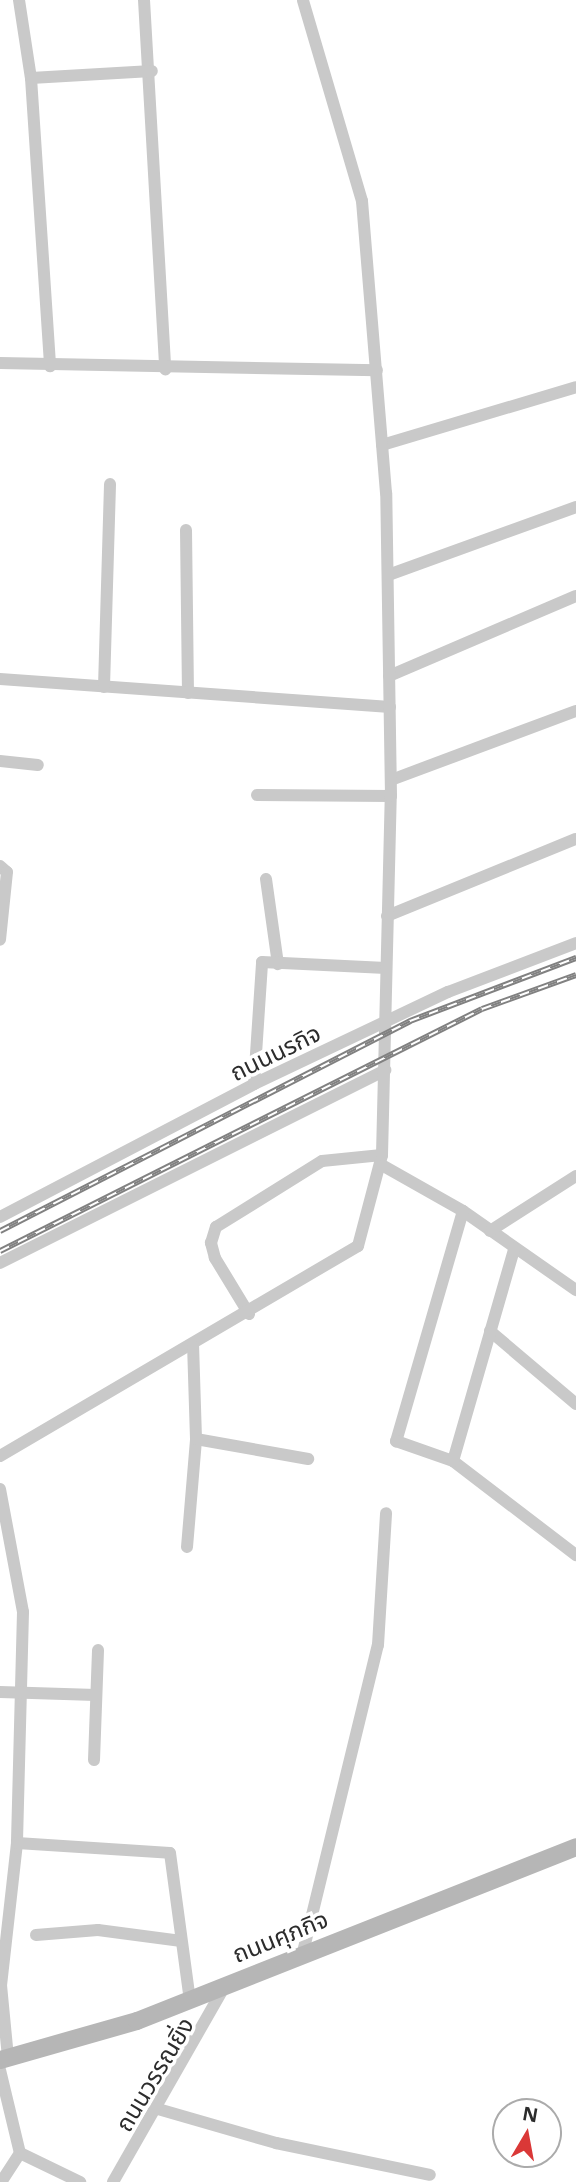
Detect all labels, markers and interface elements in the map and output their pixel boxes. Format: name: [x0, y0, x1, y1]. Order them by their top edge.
street label: ถนนนรกิจ: [225, 1018, 325, 1086]
street label: ถนนศุภกิจ: [228, 1904, 332, 1968]
street label: ถนนวรรณยิ่ง: [109, 2012, 199, 2136]
north arrow: [492, 2098, 562, 2168]
text: N: [520, 2100, 540, 2128]

